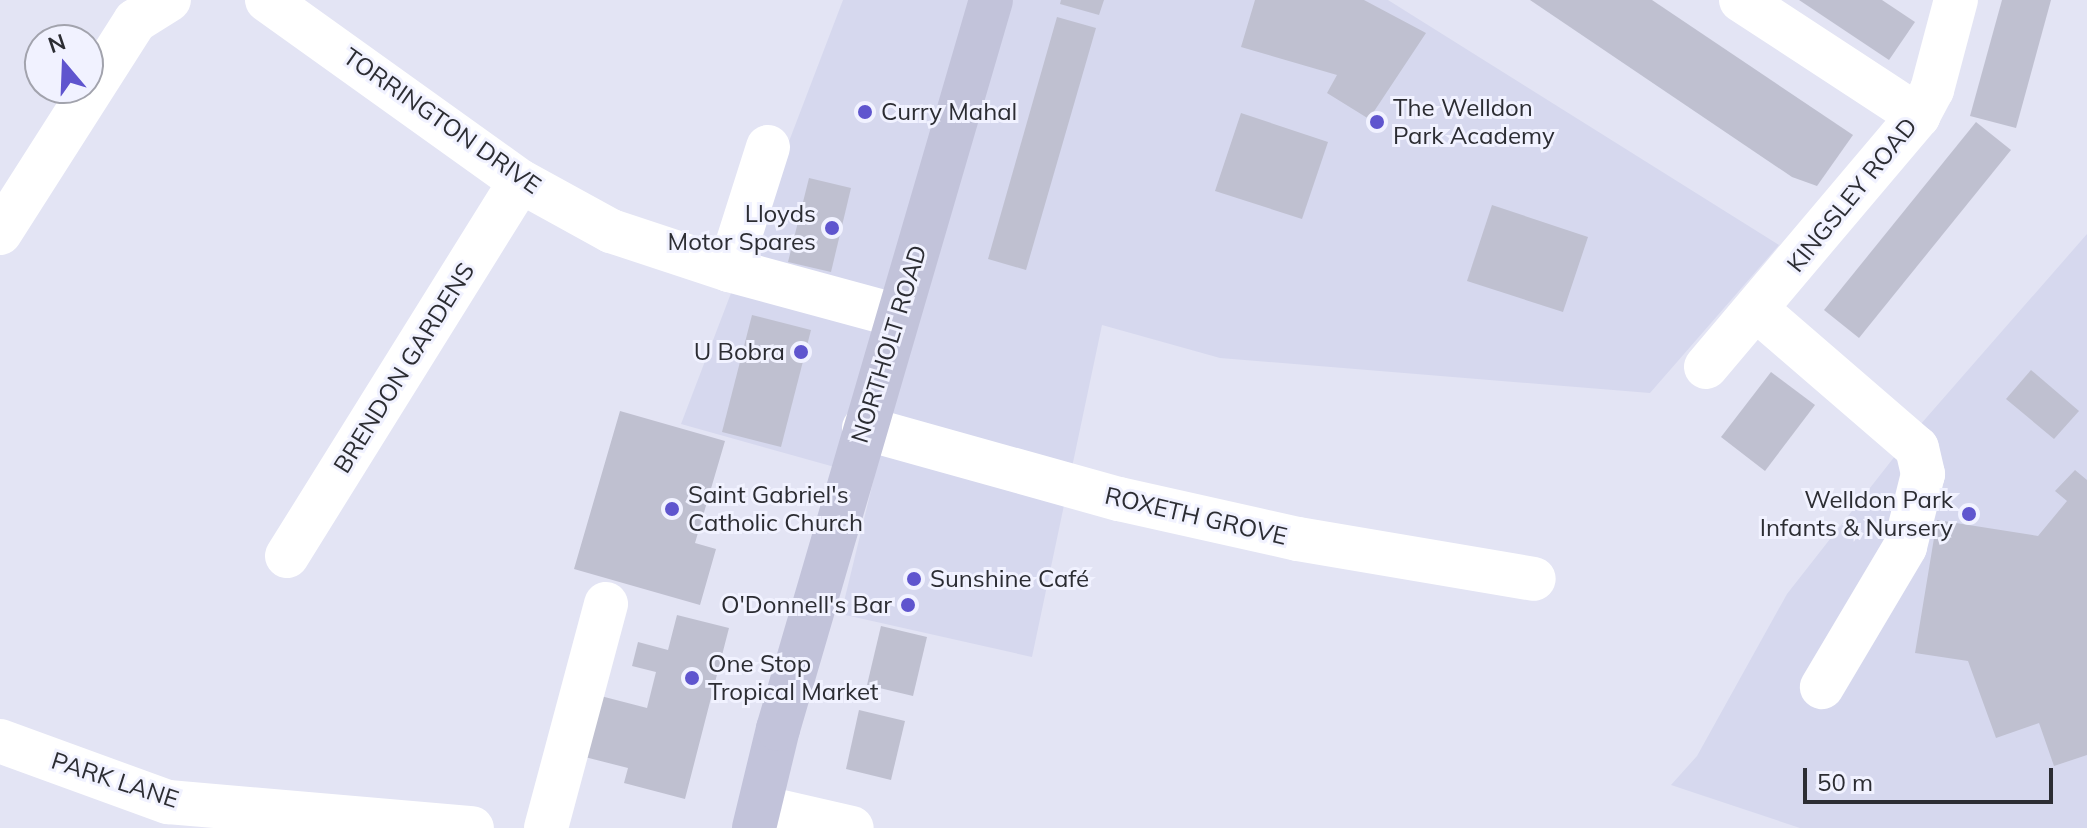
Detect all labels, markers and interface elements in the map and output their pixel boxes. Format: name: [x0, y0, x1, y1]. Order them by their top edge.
north arrow: [24, 24, 104, 104]
text: N: [44, 27, 69, 59]
street label: TORRINGTON DRIVE: [338, 42, 546, 200]
place label: The Welldon Park Academy: [1393, 94, 1555, 150]
place label: Curry Mahal: [881, 98, 1017, 126]
marker: Curry Mahal: [856, 103, 874, 121]
street label: KINGSLEY ROAD: [1781, 112, 1923, 278]
marker: The Welldon Park Academy: [1368, 113, 1386, 131]
place label: Lloyds Motor Spares: [668, 200, 816, 256]
marker: Lloyds Motor Spares: [823, 219, 841, 237]
street label: NORTHOLT ROAD: [845, 242, 933, 446]
street label: BRENDON GARDENS: [328, 258, 480, 478]
place label: U Bobra: [694, 338, 785, 366]
marker: U Bobra: [792, 343, 810, 361]
place label: Saint Gabriel's Catholic Church: [688, 481, 863, 537]
street label: ROXETH GROVE: [1102, 481, 1290, 551]
place label: Welldon Park Infants & Nursery: [1760, 486, 1953, 542]
marker: Saint Gabriel's Catholic Church: [663, 500, 681, 518]
marker: Welldon Park Infants & Nursery: [1960, 505, 1978, 523]
place label: Sunshine Café: [930, 565, 1089, 593]
marker: Sunshine Café: [905, 570, 923, 588]
place label: O'Donnell's Bar: [721, 591, 892, 619]
marker: O'Donnell's Bar: [899, 596, 917, 614]
place label: One Stop Tropical Market: [708, 650, 878, 706]
marker: One Stop Tropical Market: [683, 669, 701, 687]
street label: PARK LANE: [48, 746, 182, 814]
scale bar: [1807, 752, 2057, 802]
text: 50 m: [1817, 767, 1873, 797]

